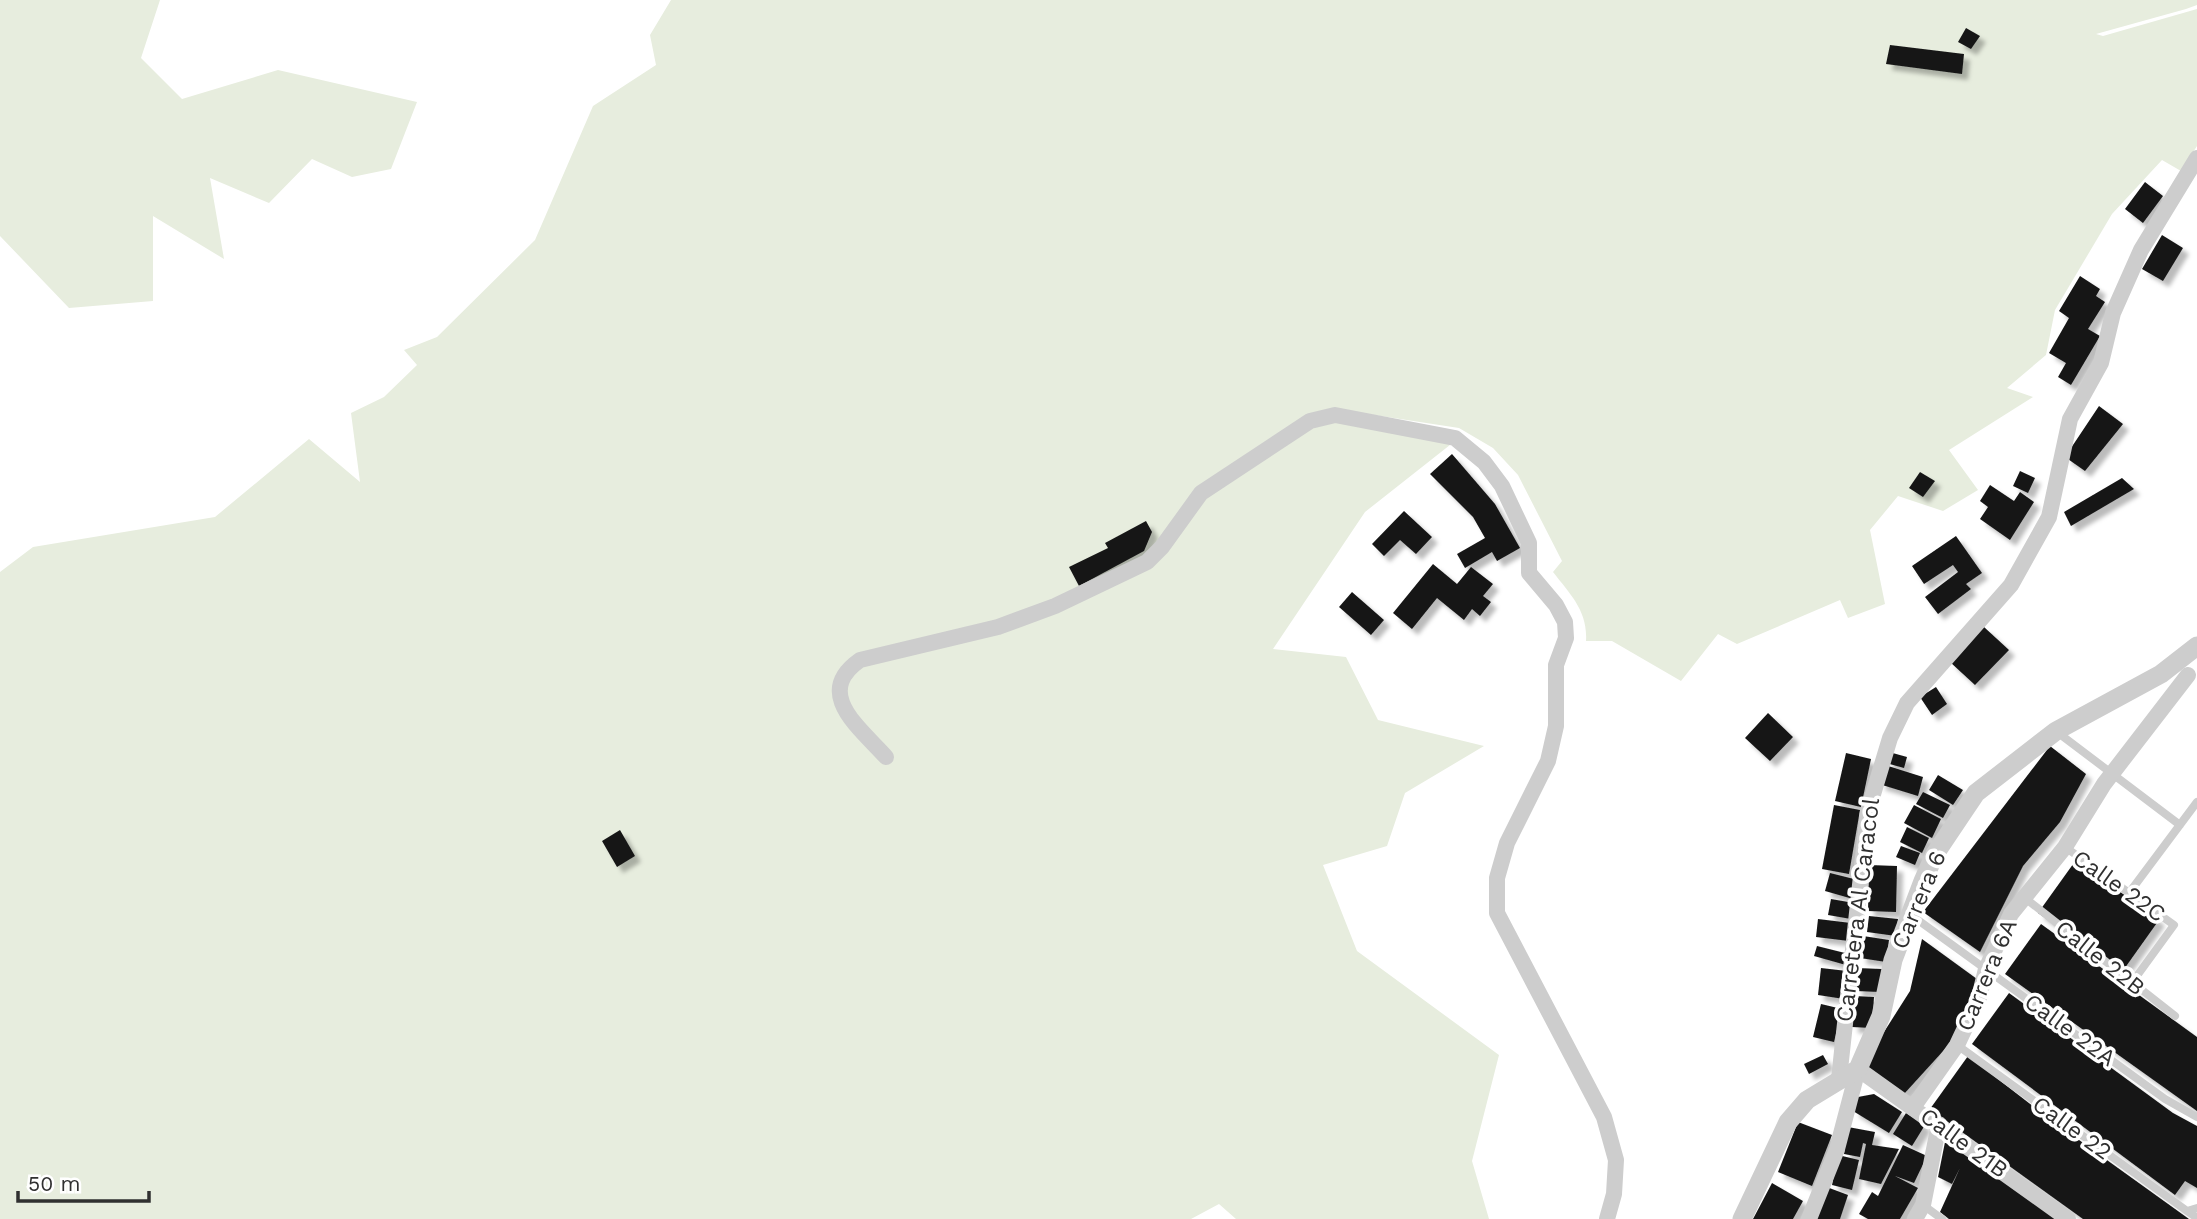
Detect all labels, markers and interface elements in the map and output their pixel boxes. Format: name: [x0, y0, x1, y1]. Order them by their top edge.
street label: Carretera Al Caracol: [1831, 797, 1885, 1023]
street label: Calle 22C: [2068, 844, 2170, 928]
street label: Carrera 6: [1886, 847, 1952, 953]
street label: Carrera 6A: [1951, 915, 2023, 1035]
street label: Calle 22B: [2050, 915, 2150, 1001]
street label: Calle 22A: [2019, 988, 2121, 1072]
street label: Calle 22: [2027, 1090, 2117, 1166]
street label: Calle 21B: [1915, 1102, 2013, 1184]
scale bar: [18, 1160, 149, 1204]
text: 50 m: [28, 1171, 80, 1196]

